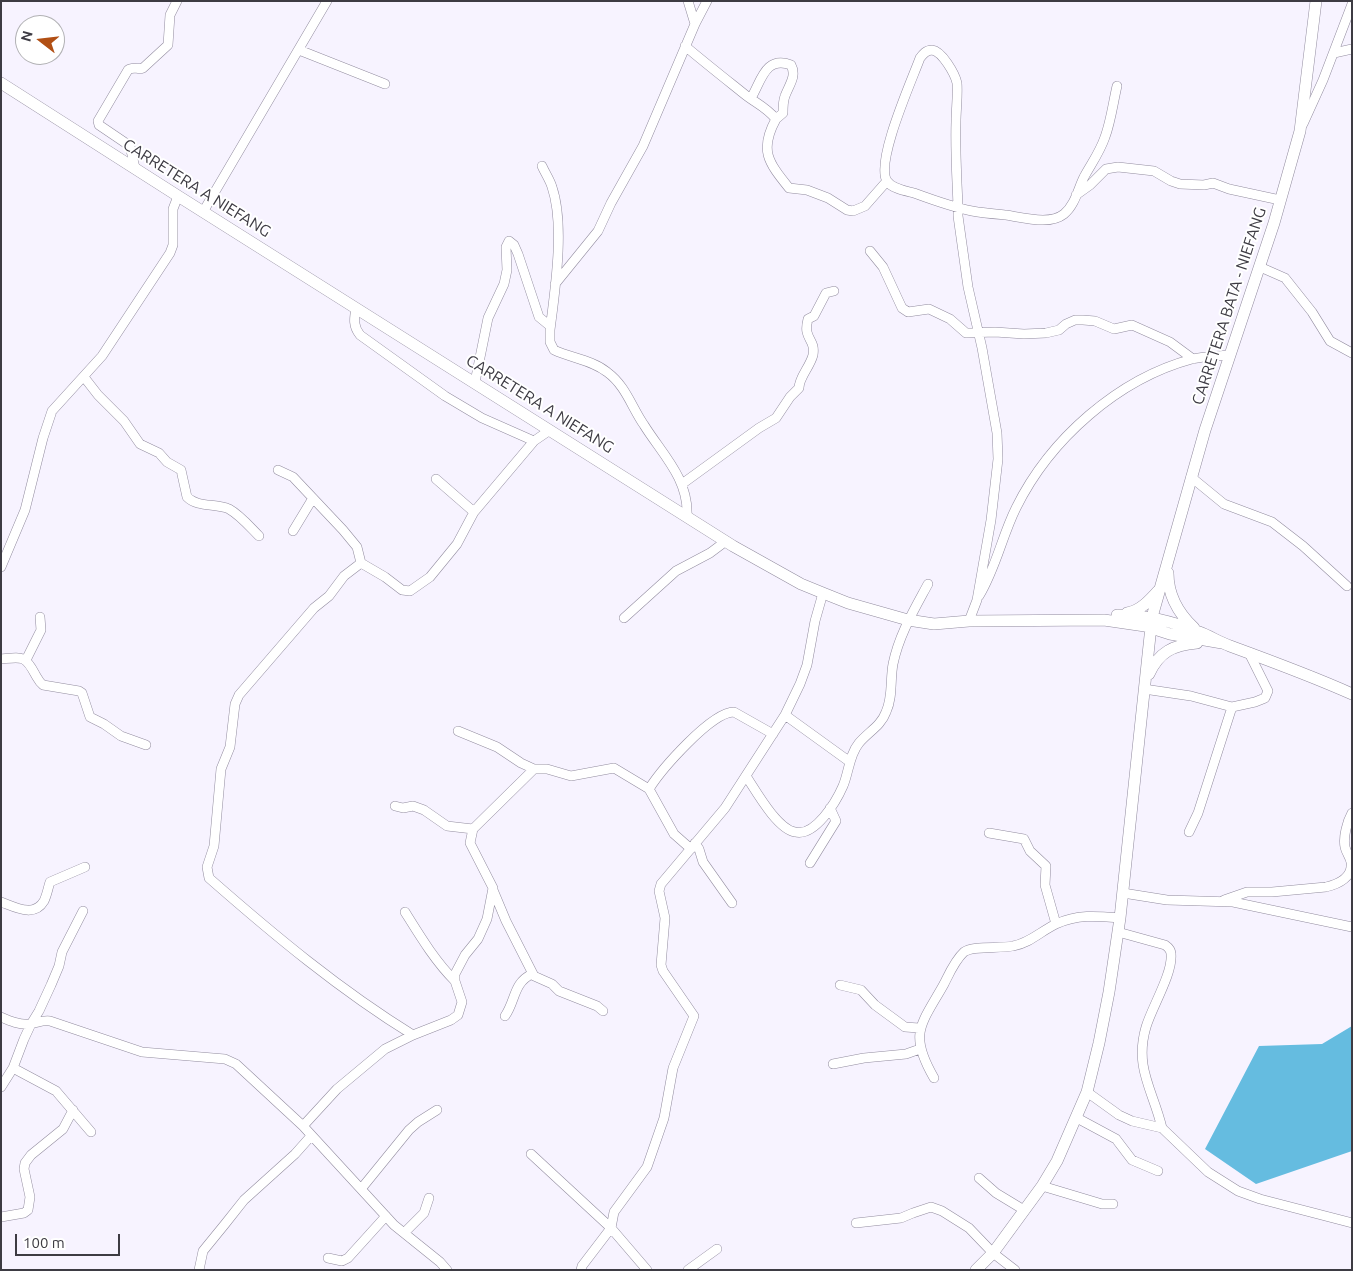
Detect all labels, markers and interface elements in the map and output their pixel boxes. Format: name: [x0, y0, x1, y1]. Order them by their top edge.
north arrow: [15, 15, 65, 65]
text: N: [17, 29, 36, 43]
street label: CARRETERA A NIEFANG: [120, 135, 274, 241]
street label: CARRETERA BATA - NIEFANG: [1188, 205, 1270, 407]
street label: CARRETERA A NIEFANG: [463, 351, 617, 457]
scale bar: [18, 1224, 122, 1256]
text: 100 m: [23, 1234, 65, 1251]

